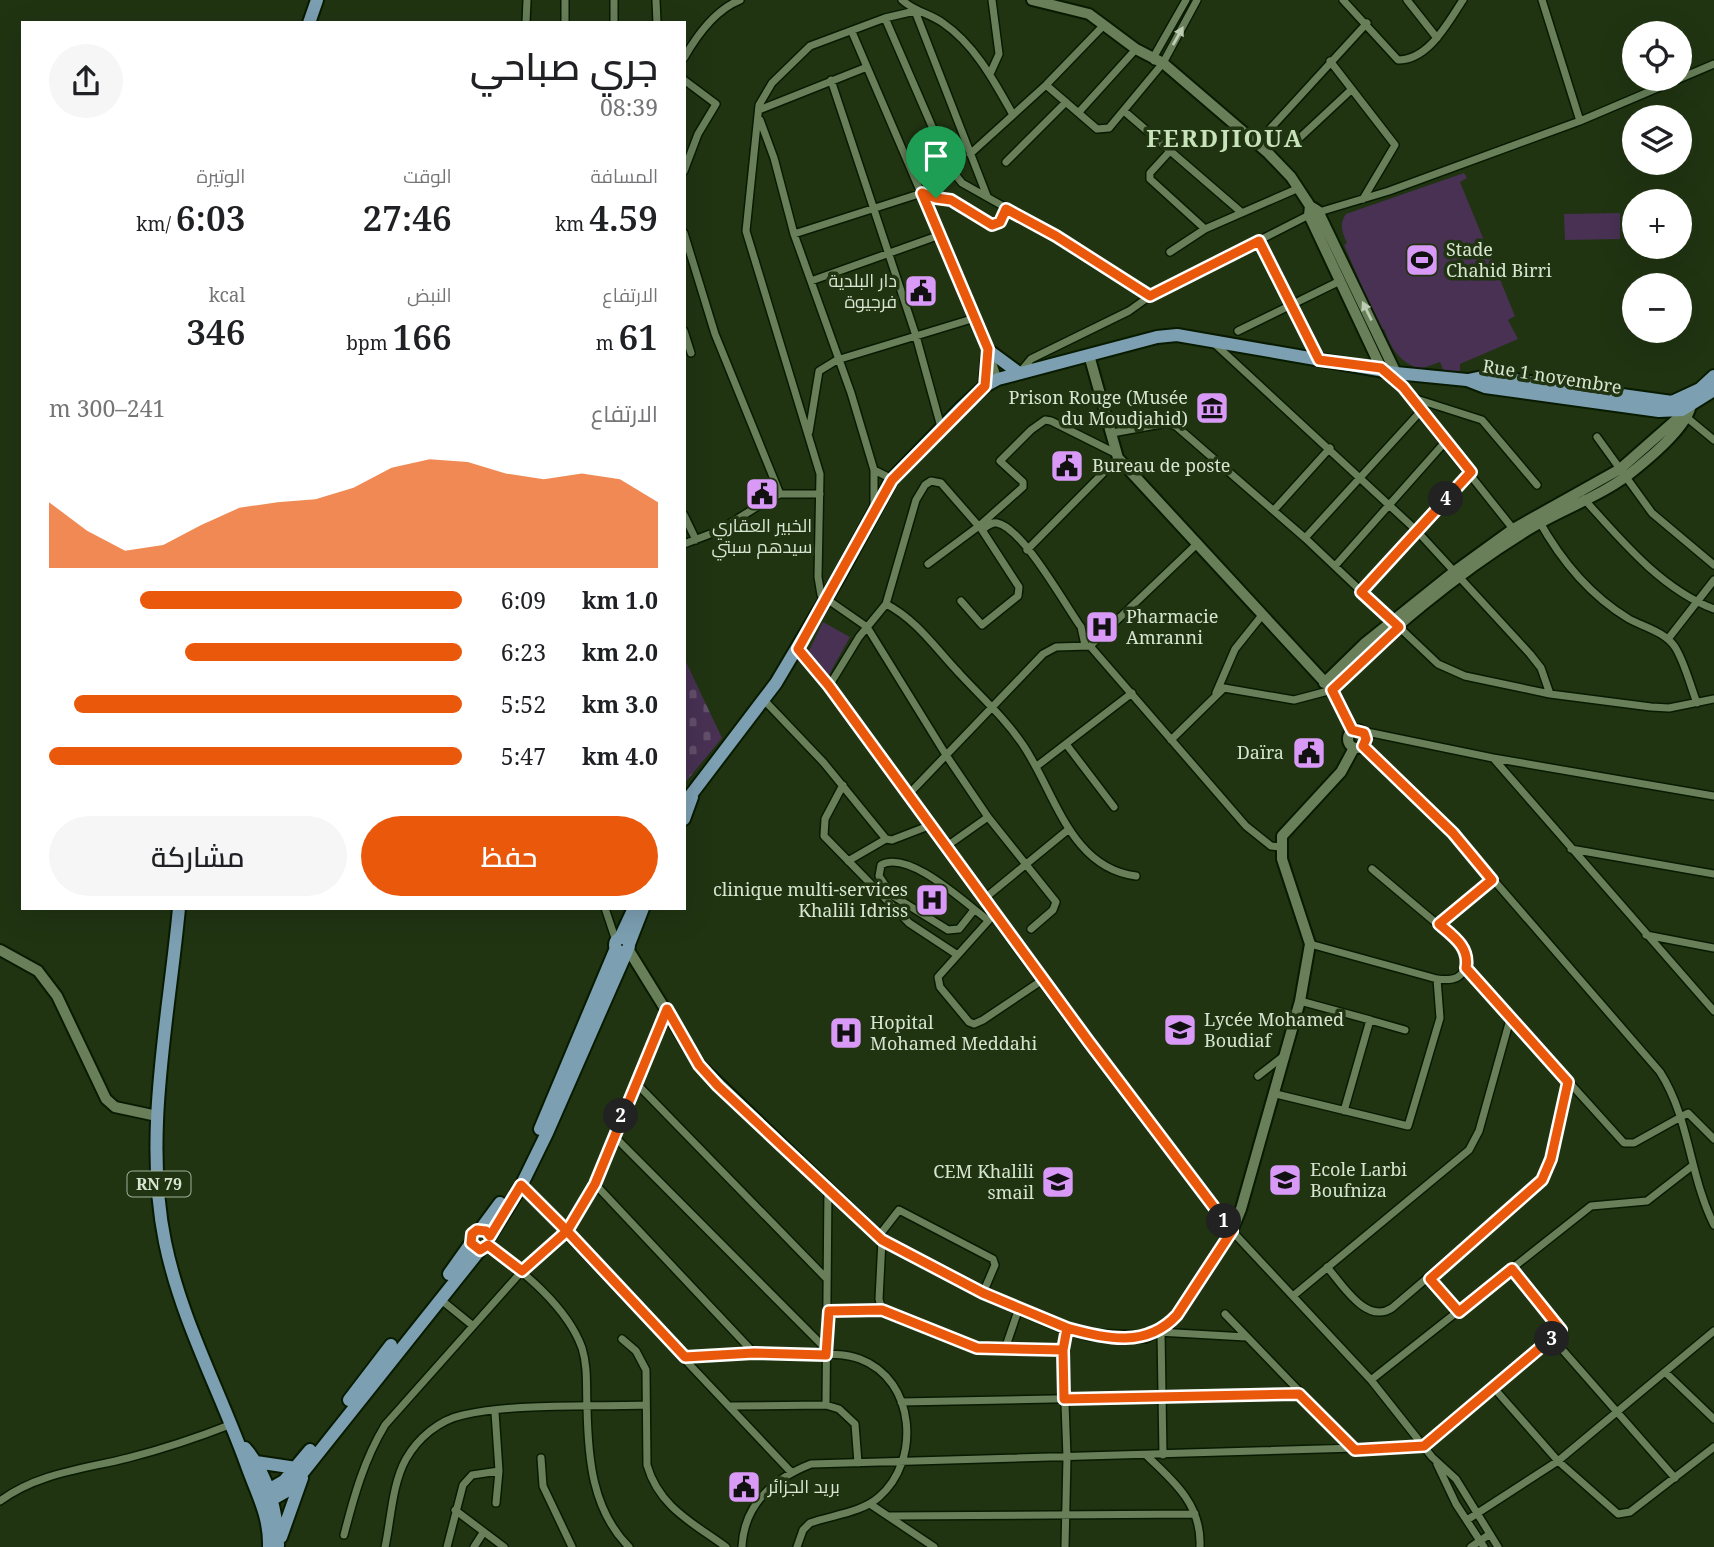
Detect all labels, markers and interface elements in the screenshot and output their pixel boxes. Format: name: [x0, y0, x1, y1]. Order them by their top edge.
map controls: [1622, 21, 1692, 343]
button: locate: [1622, 21, 1692, 91]
one-way arrow: [1173, 26, 1184, 46]
text: جري صباحي: [470, 39, 658, 91]
button: share: [49, 44, 123, 118]
text: 08:39: [600, 91, 658, 123]
button: layers: [1622, 105, 1692, 175]
district label: FERDJIOUA: [1146, 121, 1304, 154]
pin: [906, 126, 966, 198]
icon: arrive: [917, 137, 955, 175]
text: الوتيرة: [197, 163, 245, 189]
text: الوقت: [403, 163, 452, 189]
text: المسافة: [590, 163, 658, 189]
button: +: [1622, 189, 1692, 259]
text: 6:03: [176, 194, 245, 241]
text: 27:46: [362, 194, 452, 241]
text: 4.59: [589, 194, 658, 241]
text: /km: [136, 211, 176, 237]
text: km: [555, 211, 589, 237]
place label: Stade Chahid Birri: [1446, 237, 1552, 282]
sports icon: Stade Chahid Birri: [1403, 241, 1441, 279]
place label: دار البلدية فرجيوة: [829, 268, 897, 313]
public building icon: دار البلدية فرجيوة: [902, 272, 940, 310]
button: −: [1622, 273, 1692, 343]
text: kcal: [209, 282, 245, 308]
text: النبض: [407, 282, 452, 308]
text: الارتفاع: [602, 282, 658, 308]
one-way arrow: [1361, 301, 1372, 321]
text: 346: [186, 308, 245, 355]
text: 166: [393, 313, 452, 360]
text: 61: [619, 313, 658, 360]
text: bpm: [346, 330, 393, 356]
text: m: [596, 330, 619, 356]
street label: Rue 1 novembre: [1481, 353, 1623, 399]
place label: Prison Rouge (Musée du Moudjahid): [1009, 385, 1188, 430]
museum icon: Prison Rouge (Musée du Moudjahid): [1193, 389, 1231, 427]
text: 241–300 m: [49, 392, 165, 424]
text: الارتفاع: [591, 397, 658, 429]
public building icon: Bureau de poste: [1048, 447, 1086, 485]
place label: Bureau de poste: [1092, 453, 1230, 477]
public building icon: الخبير العقاري سيدهم سبتي: [743, 475, 781, 513]
pin: 4: [1428, 482, 1464, 516]
text: 4: [1440, 485, 1451, 511]
place label: الخبير العقاري سيدهم سبتي: [712, 513, 812, 561]
text: 6:09: [501, 584, 546, 616]
text: 1.0 km: [582, 584, 658, 616]
place label: Pharmacie Amranni: [1126, 604, 1218, 649]
hospital icon: Pharmacie Amranni: [1083, 608, 1121, 646]
text: 6:23: [501, 636, 546, 668]
text: 2.0 km: [582, 636, 658, 668]
text: 5:52: [501, 688, 546, 720]
text: 3.0 km: [582, 688, 658, 720]
public building icon: Daïra: [1290, 734, 1328, 772]
text: 5:47: [501, 740, 546, 772]
text: 4.0 km: [582, 740, 658, 772]
place label: Daïra: [1237, 740, 1284, 764]
button: مشاركة: [49, 816, 347, 896]
button: حفظ: [361, 816, 658, 896]
place label: clinique multi-services Khalili Idriss: [713, 877, 908, 922]
hospital icon: clinique multi-services Khalili Idriss: [913, 881, 951, 919]
place label: Lycée Mohamed Boudiaf: [1204, 1007, 1344, 1052]
place label: Hopital Mohamed Meddahi: [870, 1010, 1037, 1055]
school or university icon: Lycée Mohamed Boudiaf: [1161, 1011, 1199, 1049]
hospital icon: Hopital Mohamed Meddahi: [827, 1014, 865, 1052]
pin: 2: [604, 1098, 638, 1134]
text: 2: [615, 1102, 626, 1128]
place label: Ecole Larbi Boufniza: [1310, 1157, 1407, 1202]
place label: CEM Khalili smail: [933, 1159, 1034, 1204]
school or university icon: Ecole Larbi Boufniza: [1266, 1161, 1304, 1199]
school or university icon: CEM Khalili smail: [1039, 1163, 1077, 1201]
road number: RN 79: [128, 1172, 190, 1196]
pin: 1: [1206, 1204, 1242, 1238]
text: 1: [1218, 1207, 1229, 1233]
pin: 3: [1534, 1322, 1570, 1356]
text: 3: [1546, 1325, 1557, 1351]
public building icon: بريد الجزائر: [725, 1468, 763, 1506]
place label: بريد الجزائر: [767, 1474, 840, 1498]

